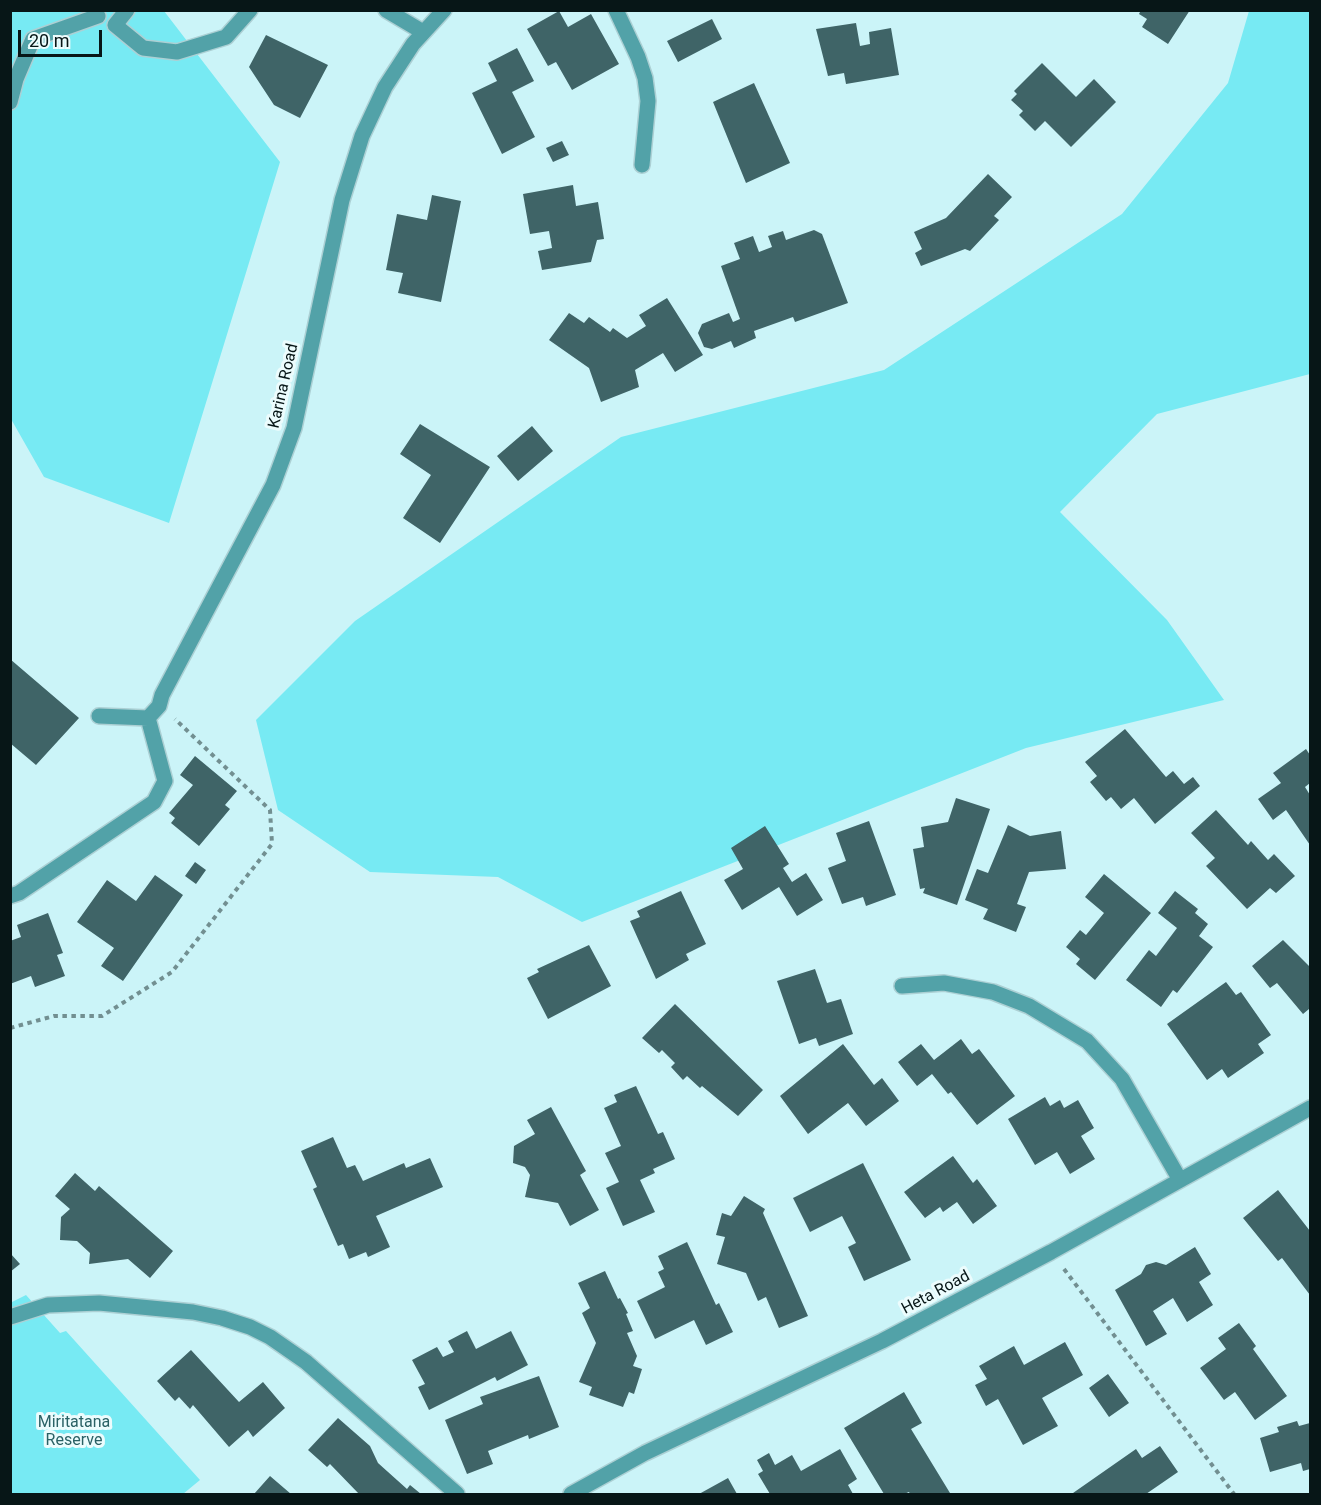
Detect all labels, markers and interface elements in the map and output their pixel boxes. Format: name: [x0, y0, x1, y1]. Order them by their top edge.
scale bar: [21, 18, 105, 56]
text: 20 m: [29, 30, 69, 51]
street label: Karina Road: [265, 342, 303, 430]
street label: Heta Road: [899, 1267, 973, 1319]
park label: Miritatana Reserve: [38, 1413, 110, 1451]

